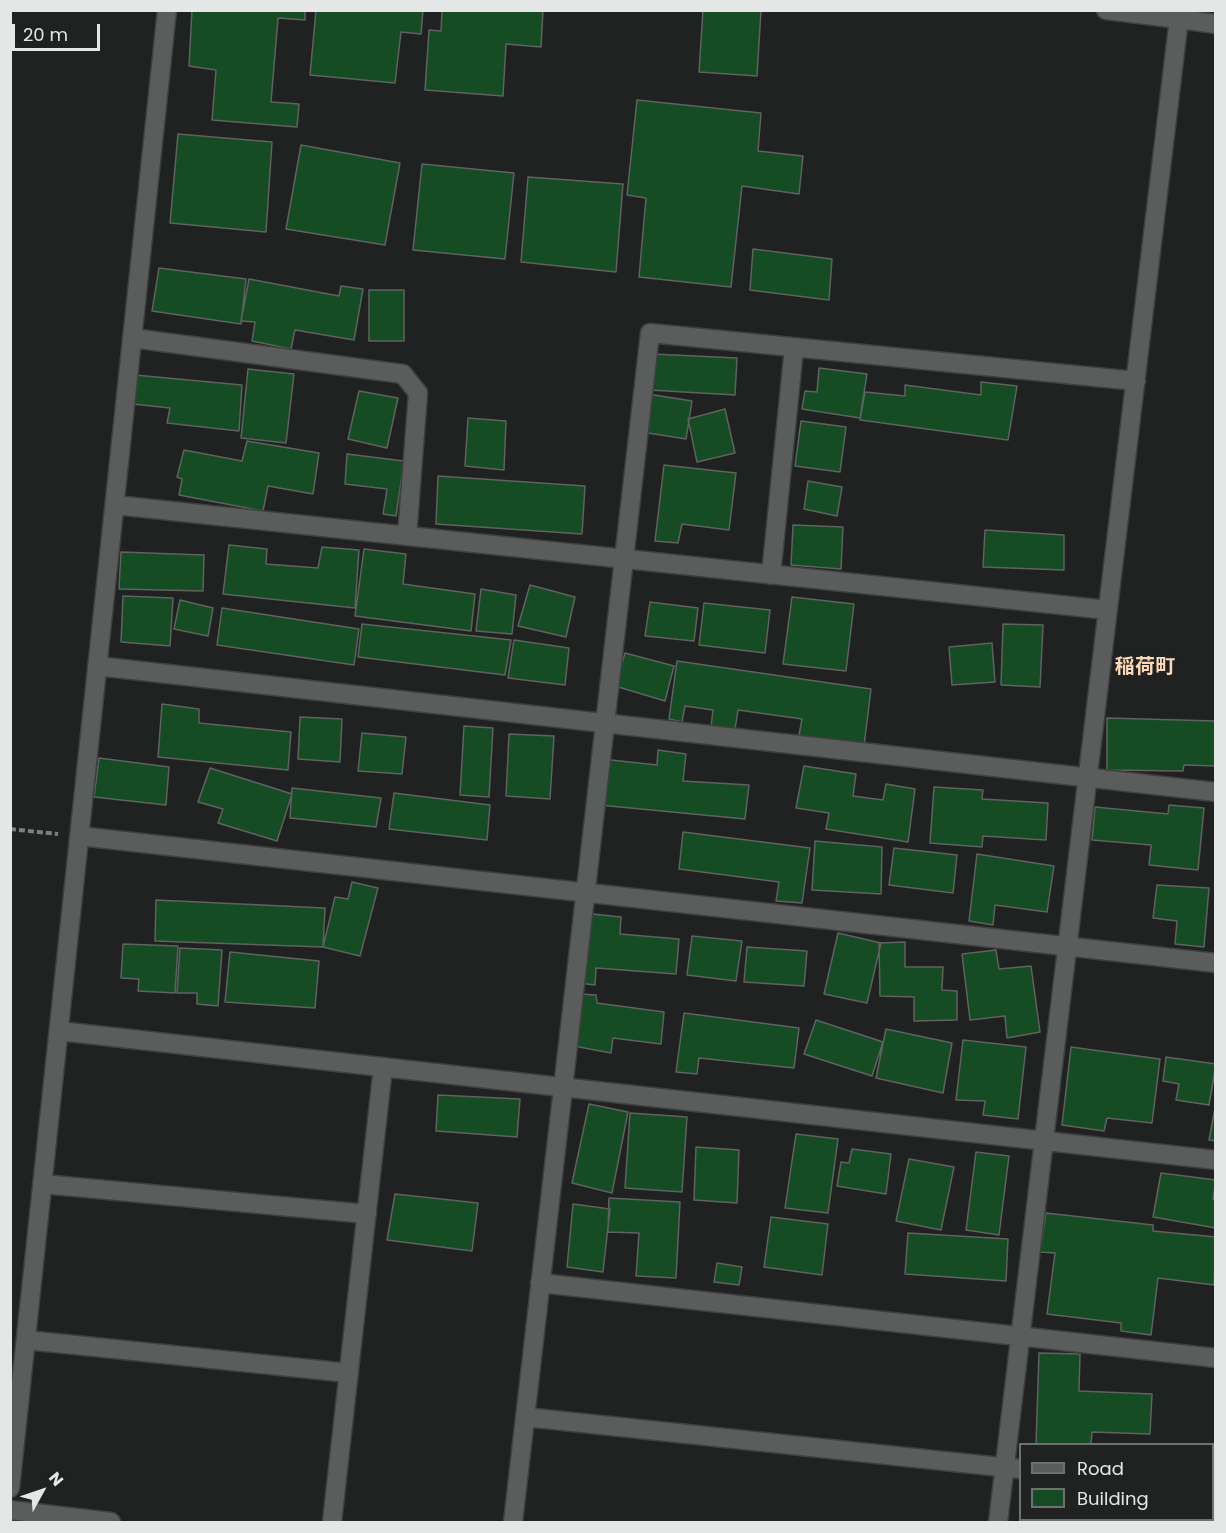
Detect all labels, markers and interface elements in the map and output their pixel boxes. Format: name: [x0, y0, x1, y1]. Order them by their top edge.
scale bar: [15, 12, 104, 50]
text: 20 m: [23, 22, 68, 47]
district label: 稲荷町: [1115, 656, 1175, 680]
legend: [1019, 1443, 1214, 1521]
text: Road: [1077, 1456, 1124, 1481]
north arrow: [12, 1461, 72, 1521]
text: N: [43, 1467, 69, 1491]
text: Building: [1077, 1486, 1149, 1511]

